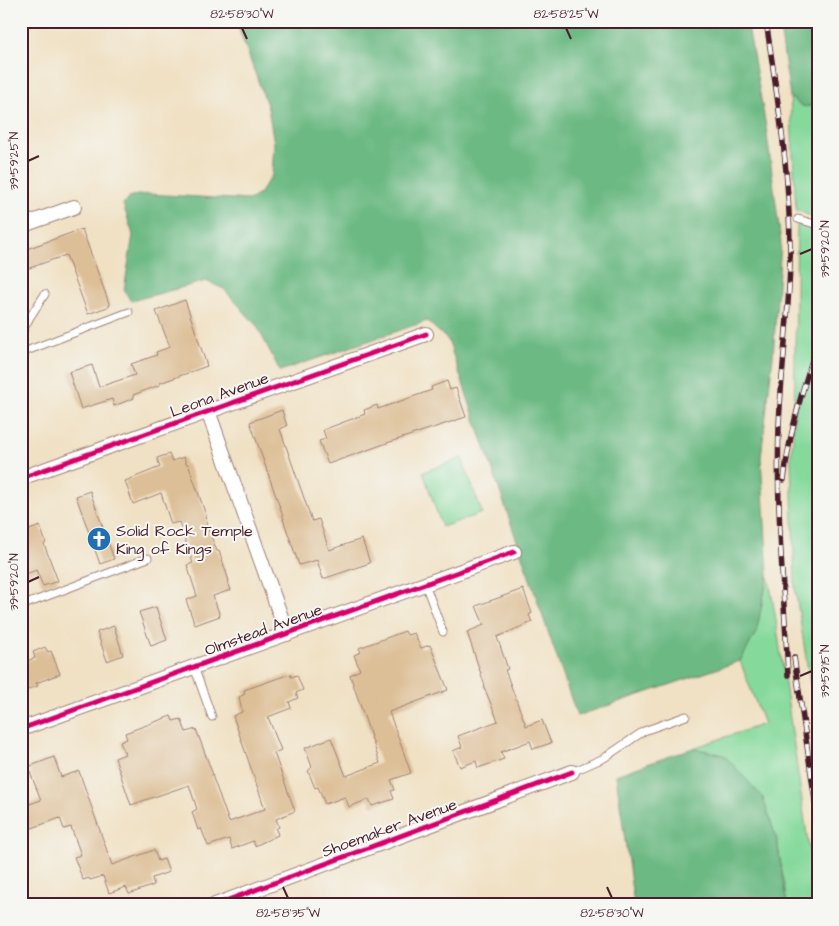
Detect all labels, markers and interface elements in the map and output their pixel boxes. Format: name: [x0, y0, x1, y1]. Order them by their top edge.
text: 82°58'30"W: [210, 6, 274, 23]
text: 82°58'25"W: [534, 6, 599, 23]
text: 39°59'25"N: [6, 131, 23, 190]
text: 39°59'20"N: [817, 220, 834, 278]
street label: Leona Avenue: [167, 367, 272, 423]
place label: Solid Rock Temple King of Kings: [116, 520, 253, 561]
church icon: Solid Rock Temple King of Kings: [86, 526, 112, 552]
text: 39°59'20"N: [6, 553, 23, 611]
street label: Olmstead Avenue: [202, 598, 325, 661]
text: 39°59'15"N: [817, 644, 834, 698]
street label: Shoemaker Avenue: [319, 793, 460, 863]
text: 82°58'35"W: [256, 905, 321, 922]
text: 82°58'30"W: [580, 905, 644, 922]

